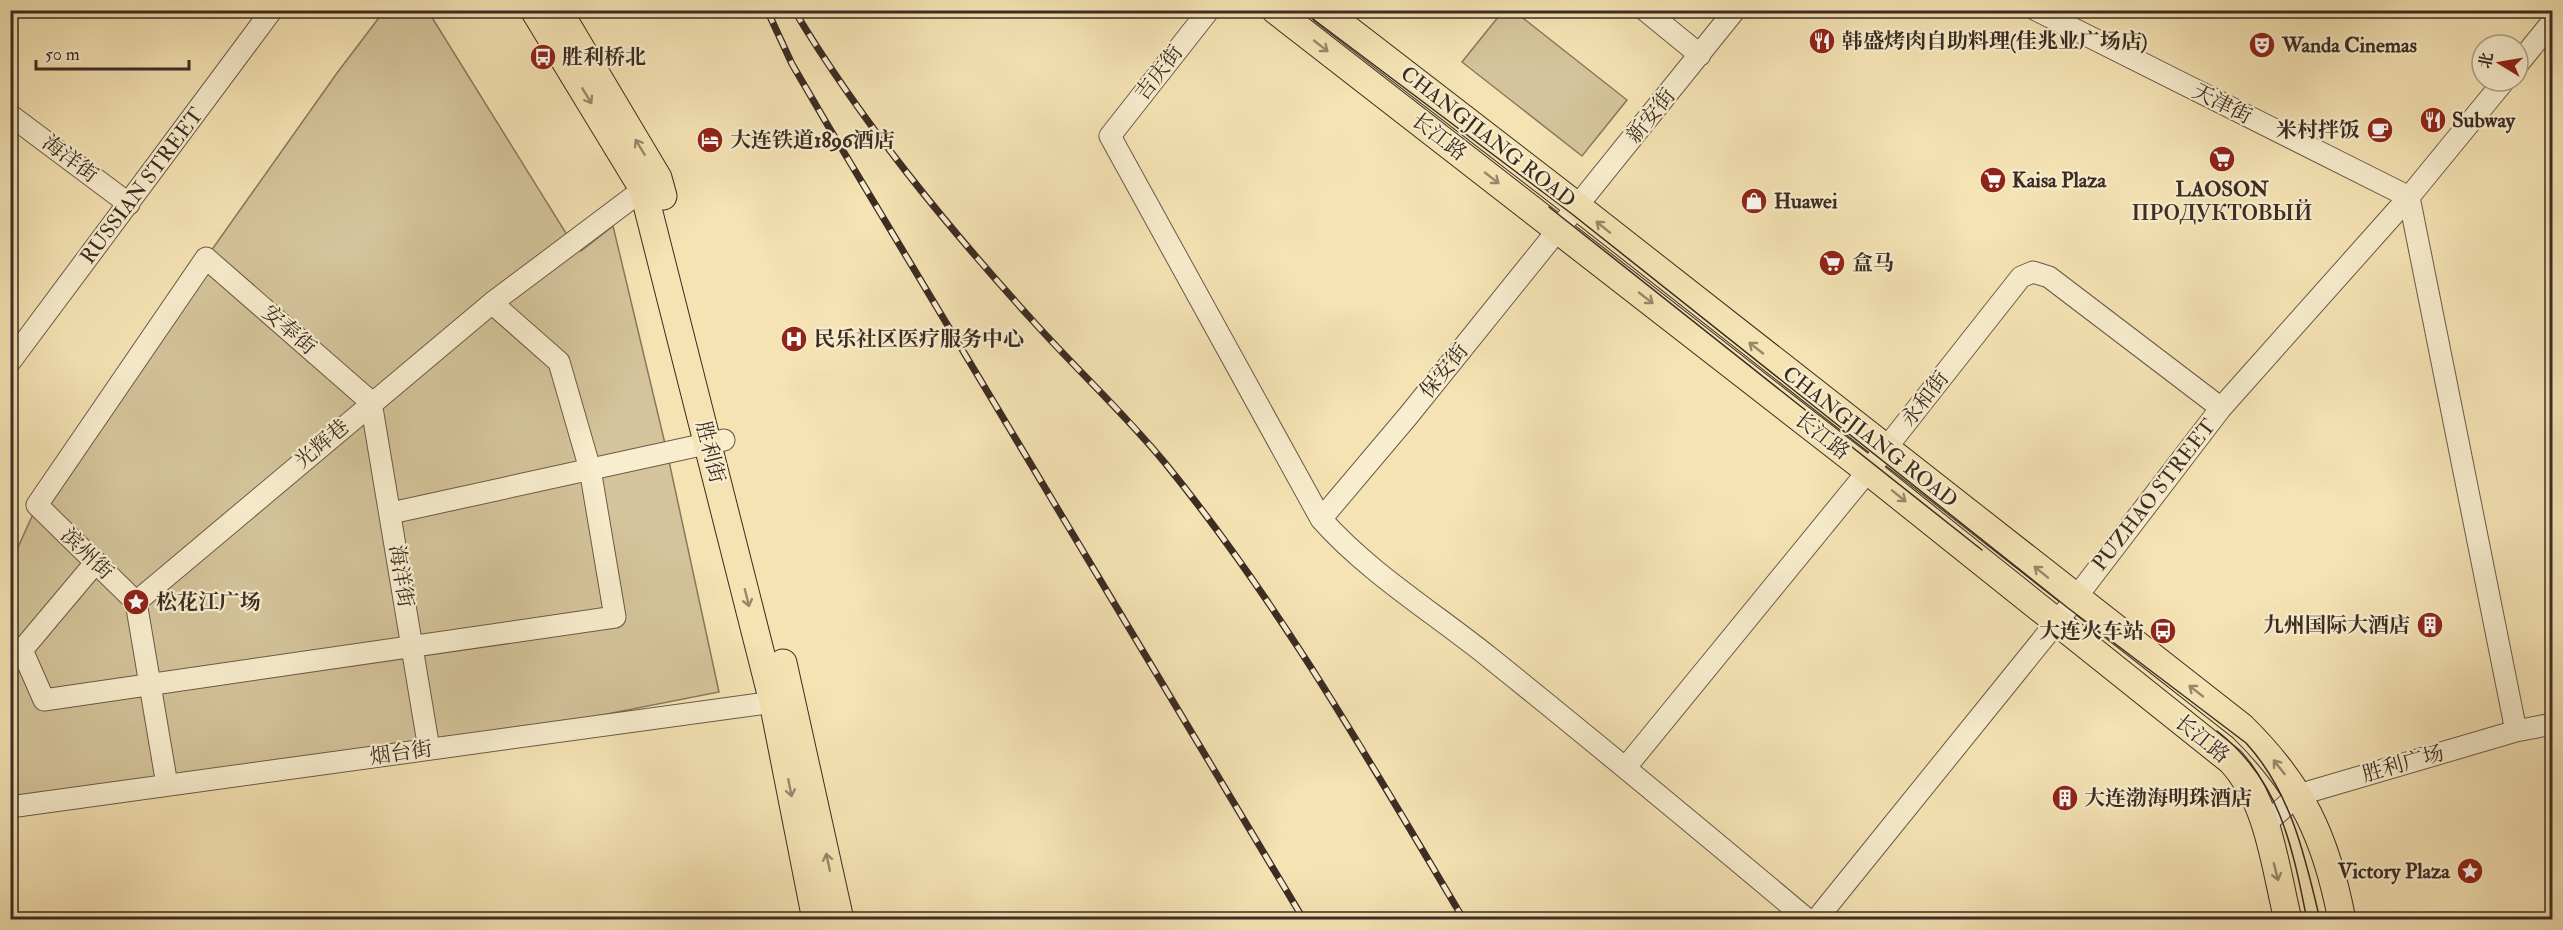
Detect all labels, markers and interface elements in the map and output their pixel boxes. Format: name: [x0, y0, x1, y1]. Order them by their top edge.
restaurant icon: 韩盛烤肉自助料理(佳兆业广场店): [1807, 26, 1837, 56]
place label: 韩盛烤肉自助料理(佳兆业广场店): [1842, 28, 2147, 55]
theatre icon: Wanda Cinemas: [2247, 30, 2277, 60]
place label: Wanda Cinemas: [2281, 32, 2417, 59]
scale bar: [36, 33, 189, 71]
north arrow: [2470, 33, 2530, 93]
street label: 吉庆街: [1129, 40, 1189, 106]
one-way arrow: [1313, 40, 1329, 53]
bus stop icon: 胜利桥北: [528, 42, 558, 72]
text: 50 m: [45, 43, 80, 66]
place label: 胜利桥北: [562, 44, 646, 71]
text: 北: [2475, 51, 2498, 70]
street label: CHANGJIANG ROAD: [1395, 60, 1581, 214]
street label: 天津街: [2188, 78, 2256, 130]
street label: 新安街: [1621, 83, 1681, 149]
one-way arrow: [581, 87, 593, 104]
street label: RUSSIAN STREET: [74, 102, 210, 269]
restaurant icon: Subway: [2418, 105, 2448, 135]
street label: 长江路: [1406, 107, 1472, 167]
place label: Subway: [2452, 107, 2516, 134]
cafe icon: 米村拌饭: [2365, 115, 2395, 145]
place label: 米村拌饭: [2276, 117, 2360, 144]
hotel icon: 大连铁道1896酒店: [695, 125, 725, 155]
place label: 大连铁道1896酒店: [730, 127, 895, 154]
street label: 海洋街: [37, 129, 103, 189]
one-way arrow: [634, 139, 646, 156]
supermarket icon: LAOSON ПРОДУКТОВЫЙ: [2207, 144, 2237, 174]
supermarket icon: Kaisa Plaza: [1978, 165, 2008, 195]
place label: Kaisa Plaza: [2012, 167, 2108, 194]
one-way arrow: [1484, 172, 1500, 185]
place label: LAOSON ПРОДУКТОВЫЙ: [2131, 176, 2313, 227]
shop icon: Huawei: [1739, 186, 1769, 216]
place label: Huawei: [1774, 188, 1838, 215]
one-way arrow: [1595, 220, 1611, 233]
supermarket icon: 盒马: [1817, 248, 1847, 278]
place label: 盒马: [1852, 250, 1894, 277]
one-way arrow: [1638, 291, 1654, 304]
street label: 安奉街: [256, 299, 322, 361]
hospital icon: 民乐社区医疗服务中心: [779, 324, 809, 354]
place label: 民乐社区医疗服务中心: [814, 326, 1024, 353]
street label: 保安街: [1414, 338, 1474, 404]
one-way arrow: [1748, 341, 1764, 354]
street label: CHANGJIANG ROAD: [1777, 360, 1963, 514]
street label: 永和街: [1895, 366, 1955, 432]
street label: 长江路: [1789, 406, 1855, 466]
street label: 光辉巷: [289, 413, 355, 475]
street label: PUZHAO STREET: [2086, 413, 2222, 576]
street label: 胜利街: [689, 418, 731, 486]
one-way arrow: [1891, 489, 1907, 502]
street label: 滨州街: [55, 522, 119, 586]
street label: 海洋街: [383, 543, 419, 609]
one-way arrow: [2034, 565, 2050, 578]
place icon: 松花江广场: [121, 587, 151, 617]
place label: 松花江广场: [156, 589, 261, 616]
one-way arrow: [741, 589, 753, 608]
building icon: 九州国际大酒店: [2415, 610, 2445, 640]
place label: 九州国际大酒店: [2263, 612, 2410, 639]
bus stop icon: 大连火车站: [2148, 616, 2178, 646]
place label: 大连火车站: [2039, 618, 2144, 645]
one-way arrow: [2188, 685, 2204, 698]
street label: 长江路: [2169, 709, 2235, 769]
street label: 烟台街: [368, 735, 434, 771]
street label: 胜利广场: [2359, 739, 2447, 789]
one-way arrow: [2272, 759, 2285, 775]
one-way arrow: [785, 778, 796, 798]
building icon: 大连渤海明珠酒店: [2050, 783, 2080, 813]
place label: 大连渤海明珠酒店: [2084, 785, 2252, 812]
one-way arrow: [821, 853, 833, 872]
place icon: Victory Plaza: [2455, 856, 2485, 886]
place label: Victory Plaza: [2337, 858, 2451, 885]
one-way arrow: [2271, 862, 2283, 881]

